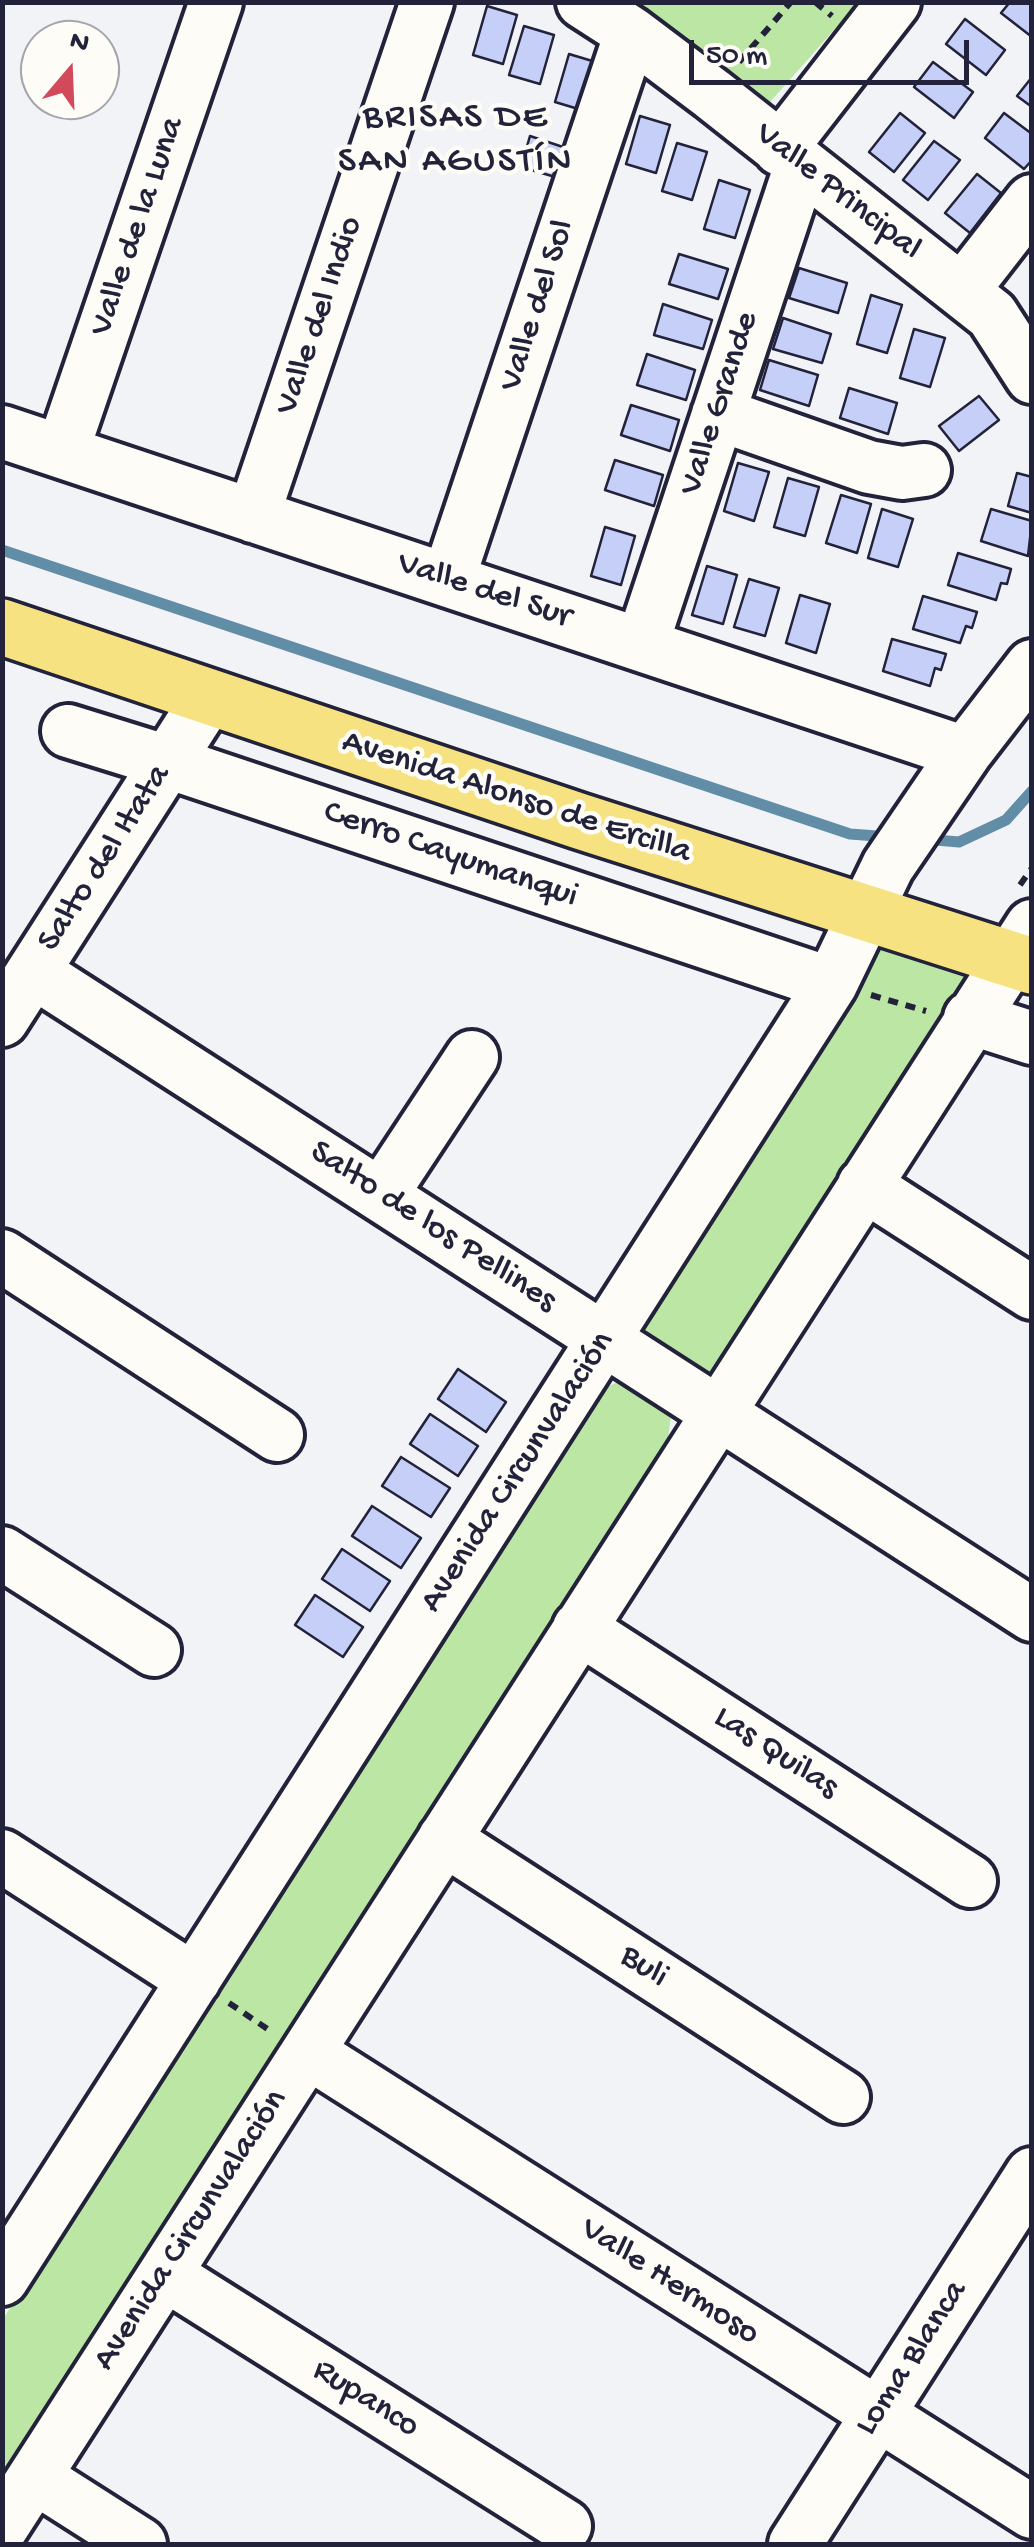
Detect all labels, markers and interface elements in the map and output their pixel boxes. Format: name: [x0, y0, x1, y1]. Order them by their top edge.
north arrow: [20, 20, 120, 120]
scale bar: [694, 20, 974, 82]
text: N: [65, 24, 93, 62]
text: 50 m: [706, 40, 767, 75]
district label: BRISAS DE SAN AGUSTÍN: [338, 96, 574, 185]
street label: Valle de la Luna: [82, 112, 196, 342]
street label: Valle Principal: [745, 115, 929, 271]
street label: Valle del Indio: [268, 212, 374, 420]
street label: Valle del Sol: [492, 215, 586, 397]
street label: Valle Grande: [672, 307, 770, 501]
street label: Valle del Sur: [392, 544, 576, 640]
street label: Avenida Alonso de Ercilla: [336, 723, 696, 875]
street label: Salto del Itata: [30, 758, 182, 960]
street label: Cerro Cayumanqui: [317, 793, 583, 919]
street label: Salto de los Pellines: [301, 1133, 563, 1323]
street label: Avenida Circunvalación: [412, 1325, 626, 1621]
street label: Las Quilas: [704, 1698, 846, 1810]
street label: Buli: [611, 1937, 675, 1999]
street label: Avenida Circunvalación: [85, 2083, 299, 2379]
street label: Valle Hermoso: [572, 2210, 766, 2356]
street label: Loma Blanca: [847, 2274, 979, 2444]
street label: Rupanco: [304, 2351, 426, 2449]

